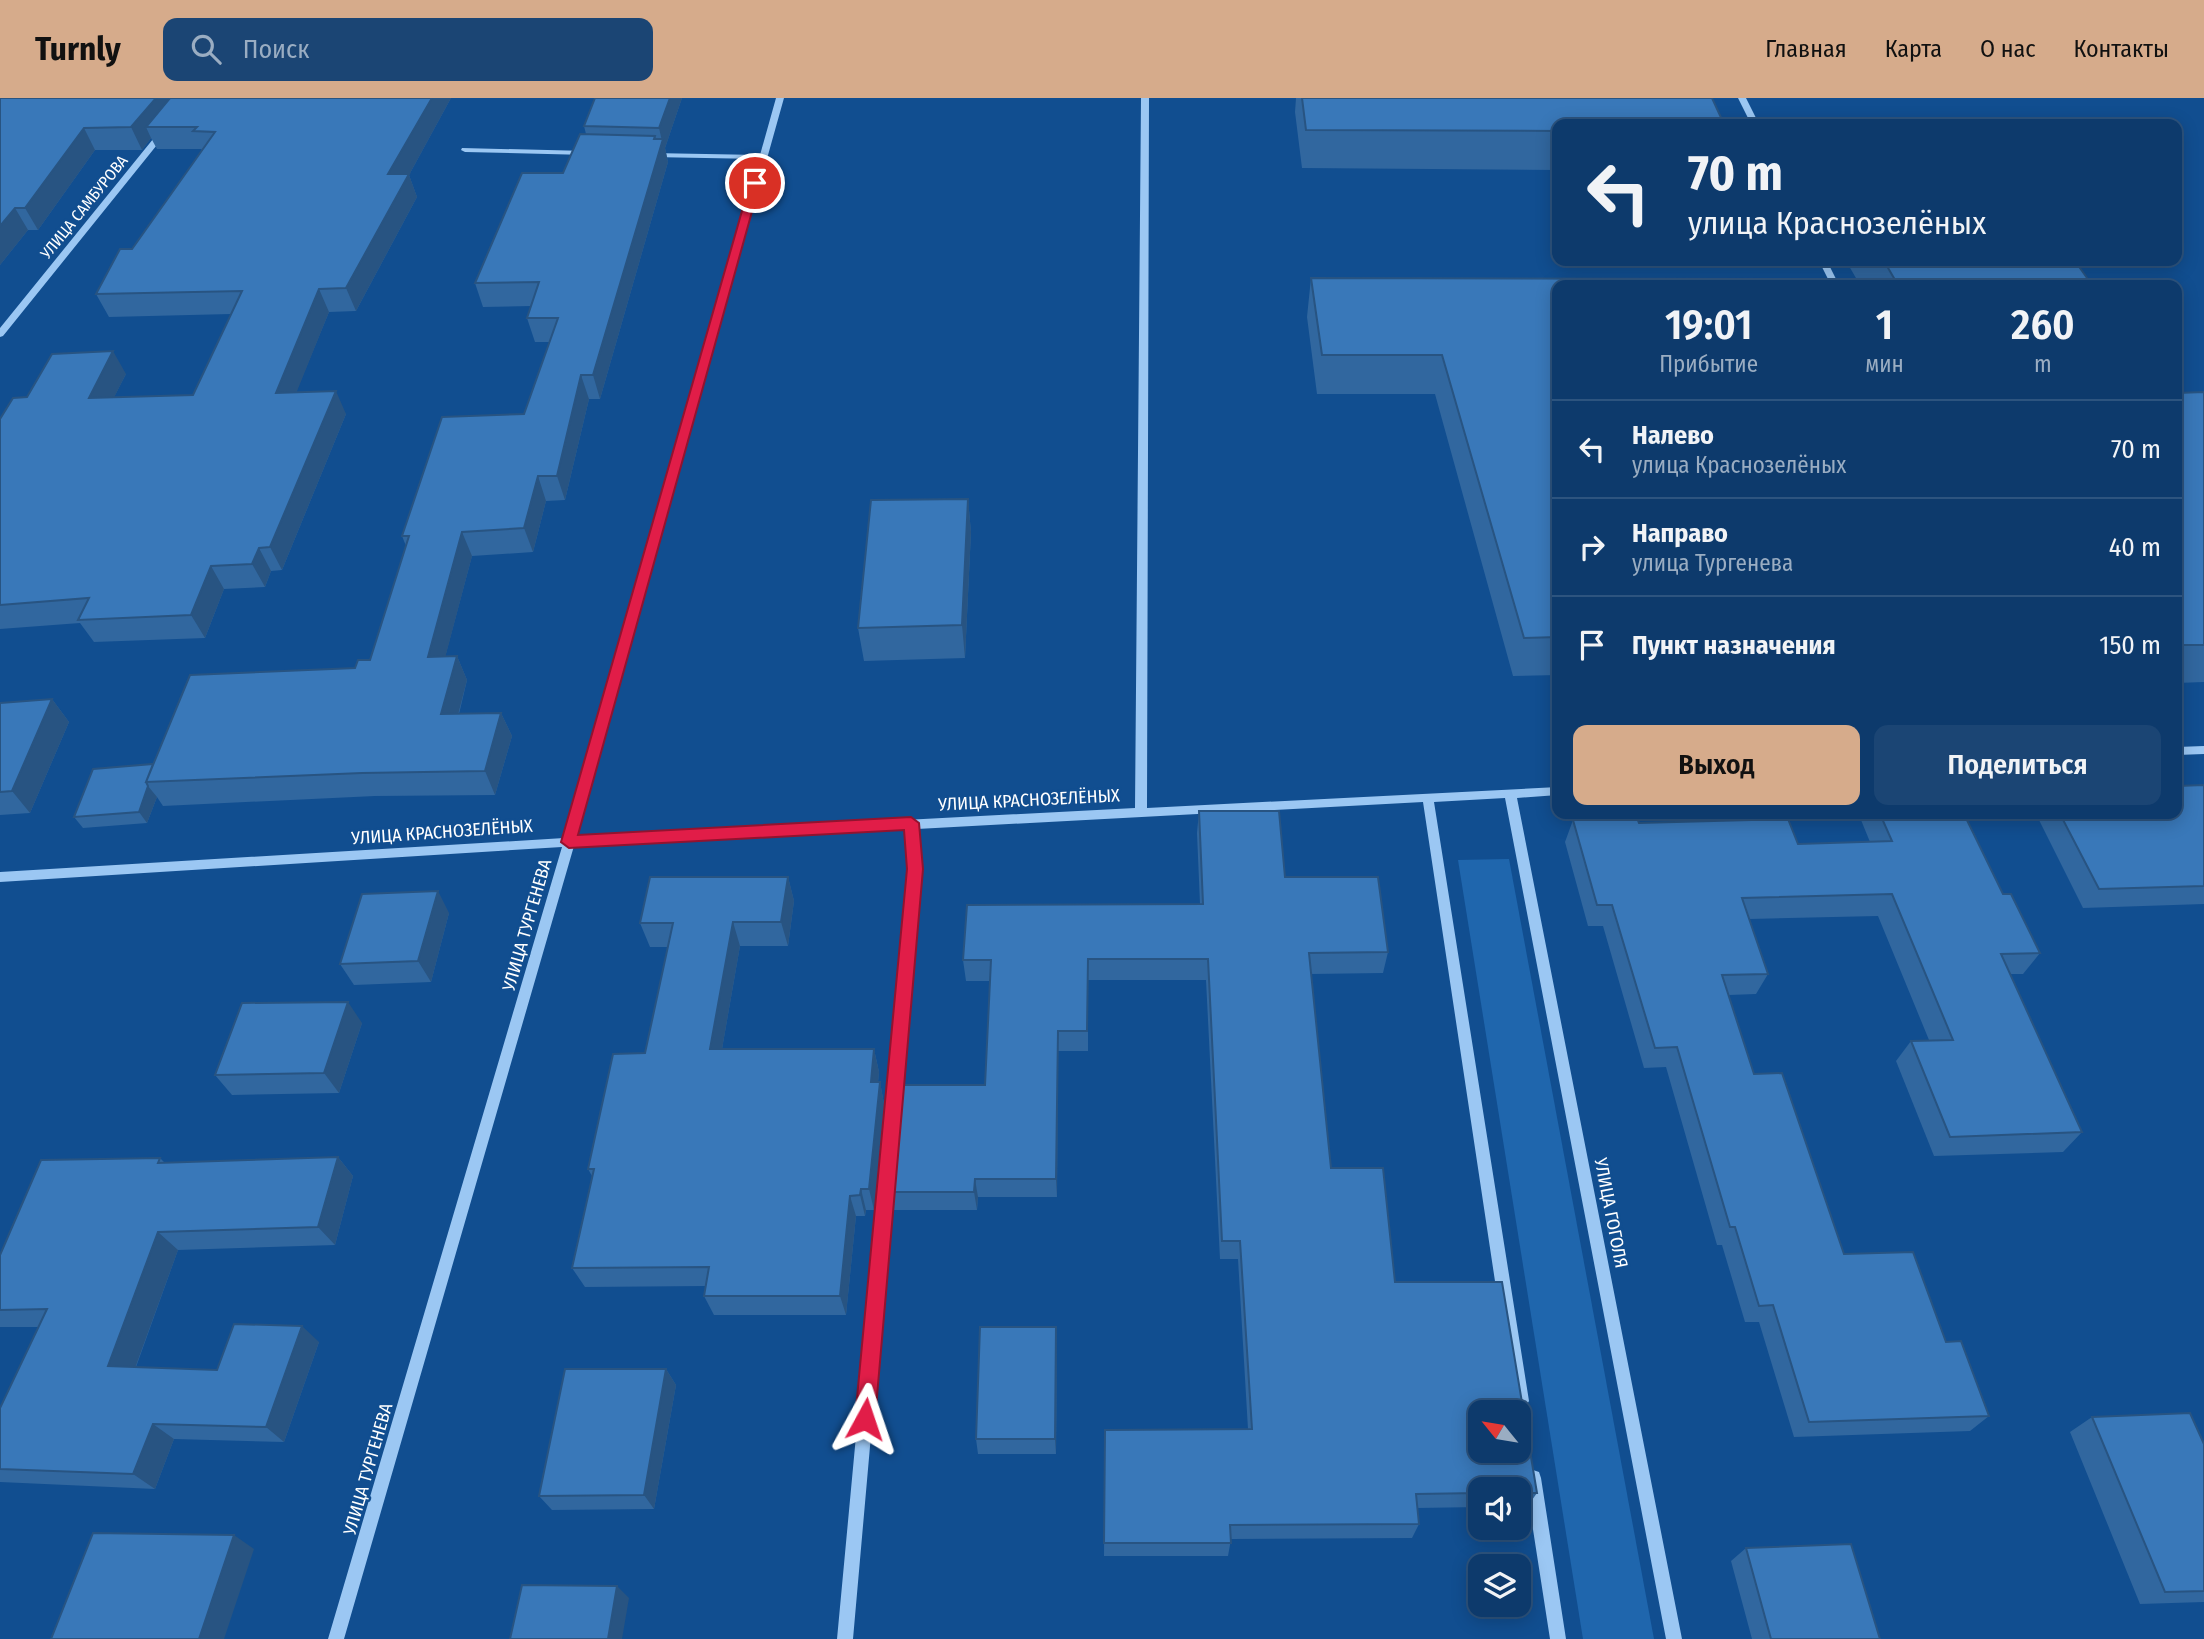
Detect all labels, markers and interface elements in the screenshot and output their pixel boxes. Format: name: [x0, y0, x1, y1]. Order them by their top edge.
search box: [163, 18, 653, 81]
text: Turnly: [35, 29, 121, 69]
icon: search: [187, 30, 225, 68]
text: Поиск: [243, 34, 309, 65]
text: Главная: [1765, 35, 1847, 63]
text: Карта: [1885, 35, 1942, 63]
text: О нас: [1980, 35, 2035, 63]
text: Контакты: [2073, 35, 2169, 63]
text: 70 m: [1688, 144, 1783, 203]
icon: left: [1573, 147, 1664, 238]
street label: УЛИЦА САМБУРОВА: [36, 151, 132, 263]
pin: [725, 153, 785, 213]
icon: arrive: [736, 164, 774, 202]
text: улица Краснозелёных: [1688, 204, 1986, 242]
text: 19:01: [1665, 300, 1752, 350]
text: 1: [1876, 300, 1893, 350]
text: 260: [2011, 300, 2075, 350]
text: Прибытие: [1659, 350, 1758, 378]
text: мин: [1865, 350, 1904, 378]
text: m: [2034, 350, 2052, 378]
text: Налево: [1632, 420, 1714, 451]
icon: left: [1573, 430, 1611, 468]
text: 70 m: [2111, 434, 2161, 465]
text: улица Краснозелёных: [1632, 451, 1846, 479]
text: Направо: [1632, 518, 1728, 549]
icon: right: [1573, 528, 1611, 566]
text: 40 m: [2109, 532, 2161, 563]
text: улица Тургенева: [1632, 549, 1793, 577]
icon: arrive: [1573, 626, 1611, 664]
text: Пункт назначения: [1632, 630, 1836, 661]
text: 150 m: [2099, 630, 2161, 661]
button: Выход: [1573, 725, 1860, 805]
button: Поделиться: [1874, 725, 2161, 805]
street label: УЛИЦА КРАСНОЗЕЛЁНЫХ: [937, 784, 1121, 816]
street label: УЛИЦА КРАСНОЗЕЛЁНЫХ: [350, 815, 534, 849]
street label: УЛИЦА ТУРГЕНЕВА: [497, 856, 556, 994]
street label: УЛИЦА ГОГОЛЯ: [1589, 1155, 1632, 1270]
position arrow: [828, 1382, 902, 1456]
street label: УЛИЦА ТУРГЕНЕВА: [338, 1400, 397, 1538]
north arrow: [1468, 1400, 1531, 1463]
map controls: [1468, 1400, 1531, 1617]
button: sound: [1468, 1477, 1531, 1540]
button: layers: [1468, 1554, 1531, 1617]

